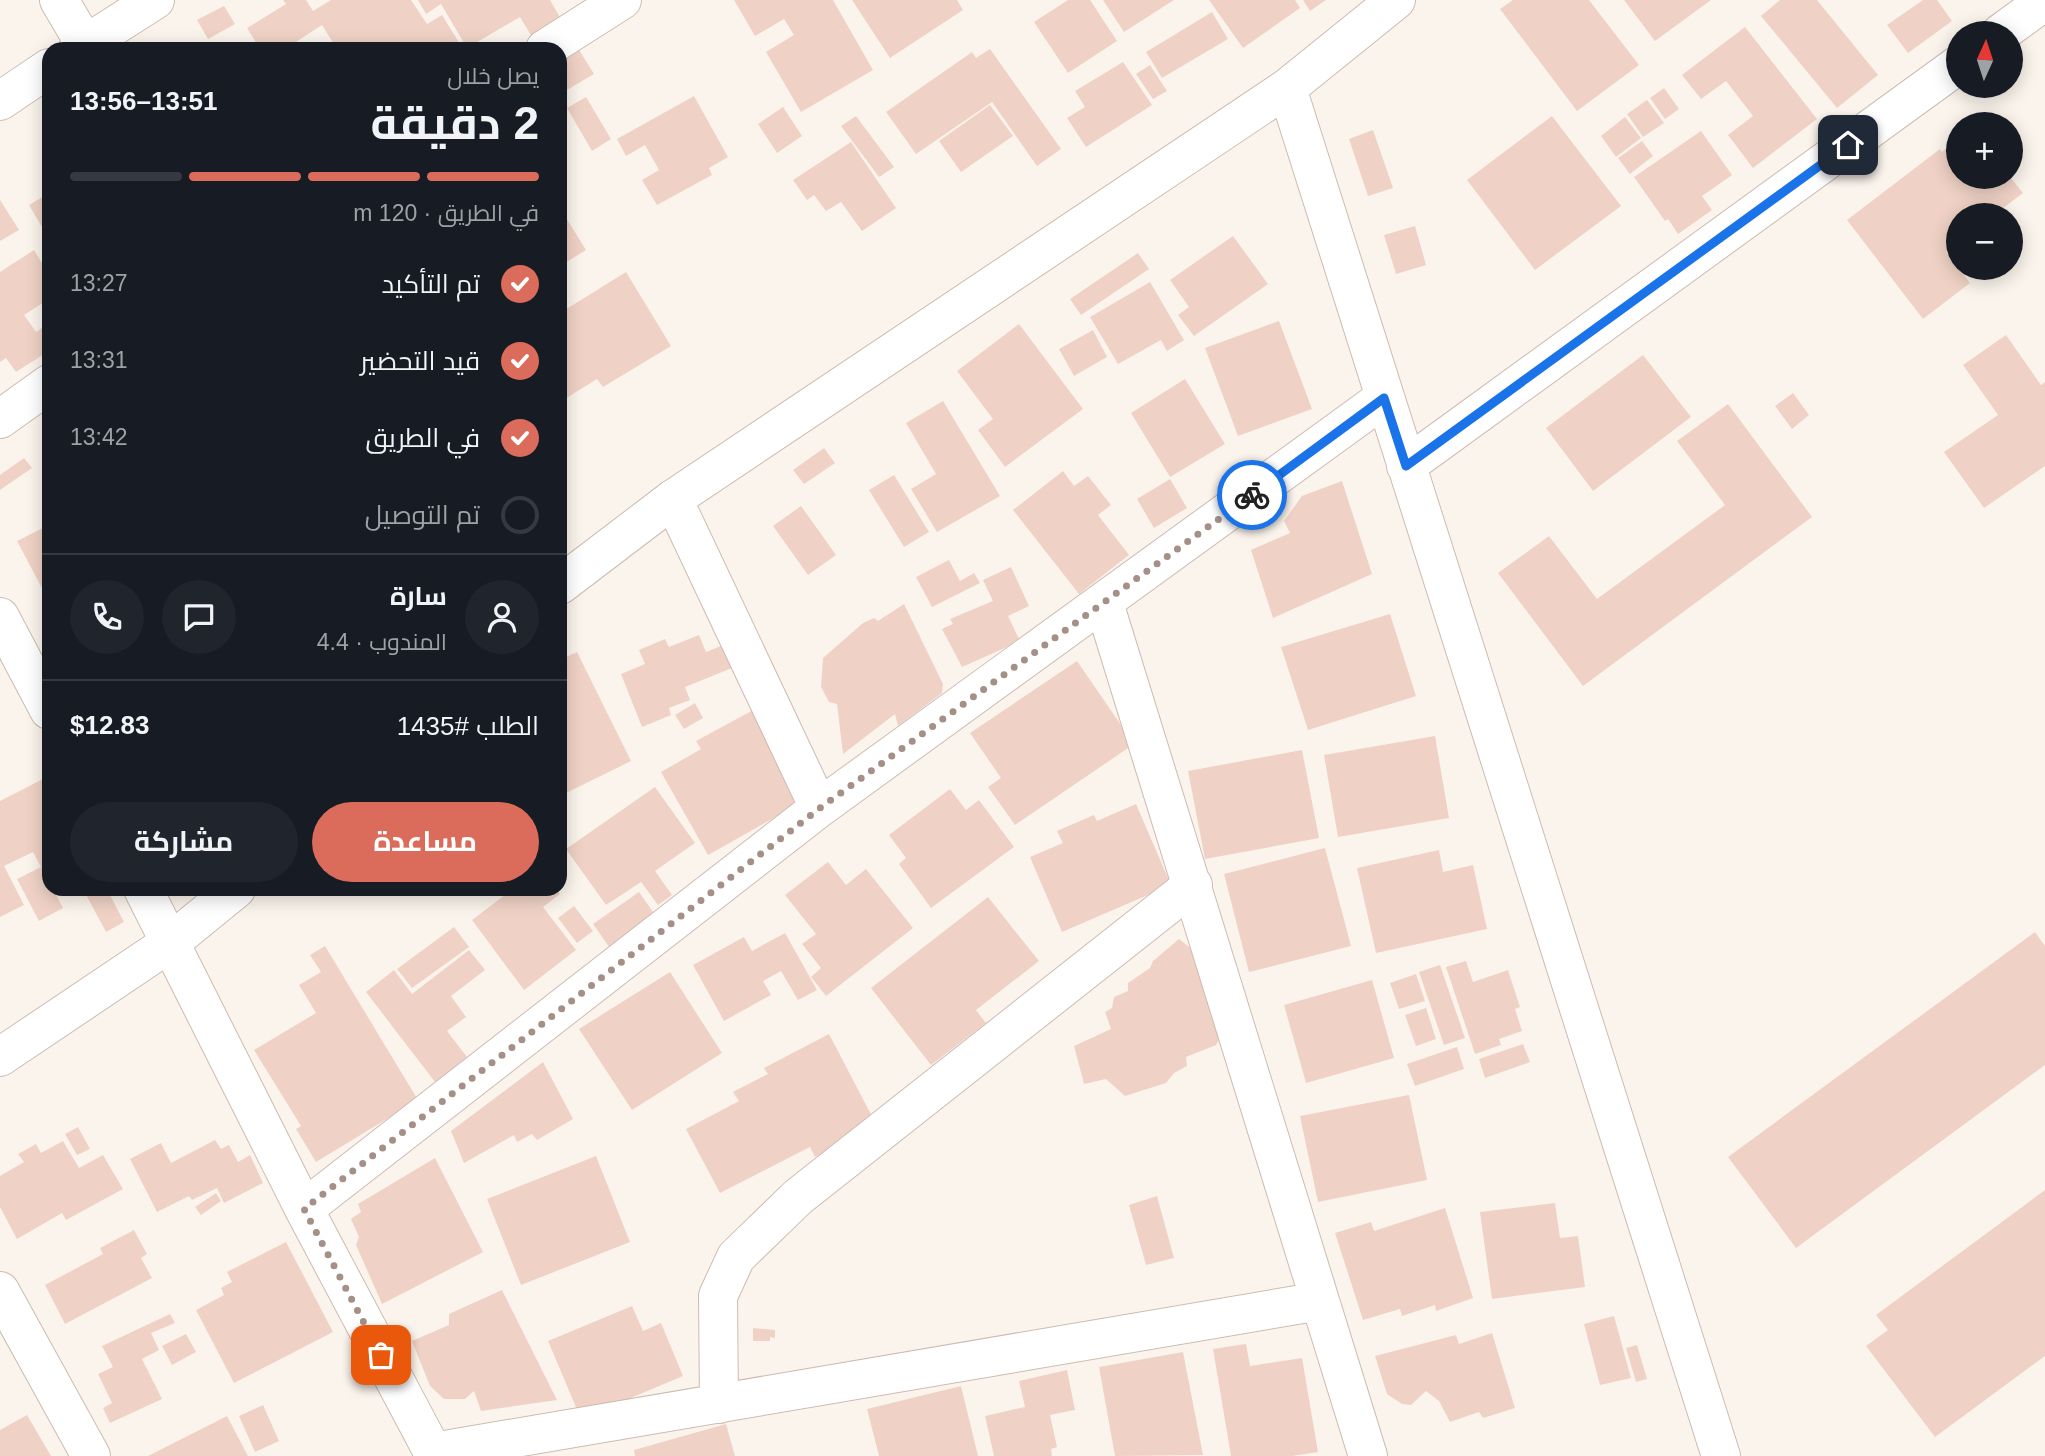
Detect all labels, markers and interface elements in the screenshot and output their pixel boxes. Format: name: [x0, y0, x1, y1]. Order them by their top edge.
north arrow: [1946, 21, 2023, 98]
map controls: [1946, 21, 2023, 280]
text: يصل خلال: [447, 63, 539, 89]
text: 13:51–13:56: [70, 86, 217, 116]
text: 2 دقيقة: [371, 97, 539, 149]
button: +: [1946, 112, 2023, 189]
pin: [1818, 115, 1878, 175]
icon: home: [1829, 126, 1867, 164]
text: في الطريق · 120 m: [353, 200, 539, 226]
button: −: [1946, 203, 2023, 280]
icon: check: [501, 265, 539, 303]
text: تم التأكيد: [381, 269, 480, 299]
text: 13:27: [70, 270, 128, 296]
icon: check: [501, 342, 539, 380]
text: قيد التحضير: [360, 346, 480, 376]
text: 13:31: [70, 347, 128, 373]
icon: check: [501, 419, 539, 457]
text: في الطريق: [365, 423, 480, 453]
text: 13:42: [70, 424, 128, 450]
courier: [1217, 460, 1287, 530]
icon: bike: [1233, 476, 1271, 514]
text: تم التوصيل: [365, 500, 480, 530]
button: phone: [70, 580, 144, 654]
button: chat: [162, 580, 236, 654]
button: person: [465, 580, 539, 654]
text: سارة: [390, 581, 447, 611]
text: المندوب · 4.4: [317, 629, 447, 655]
text: $12.83: [70, 710, 150, 740]
text: الطلب #1435: [397, 711, 539, 741]
button: مشاركة: [70, 802, 298, 882]
button: مساعدة: [312, 802, 539, 882]
pin: [351, 1325, 411, 1385]
icon: bag: [362, 1336, 400, 1374]

